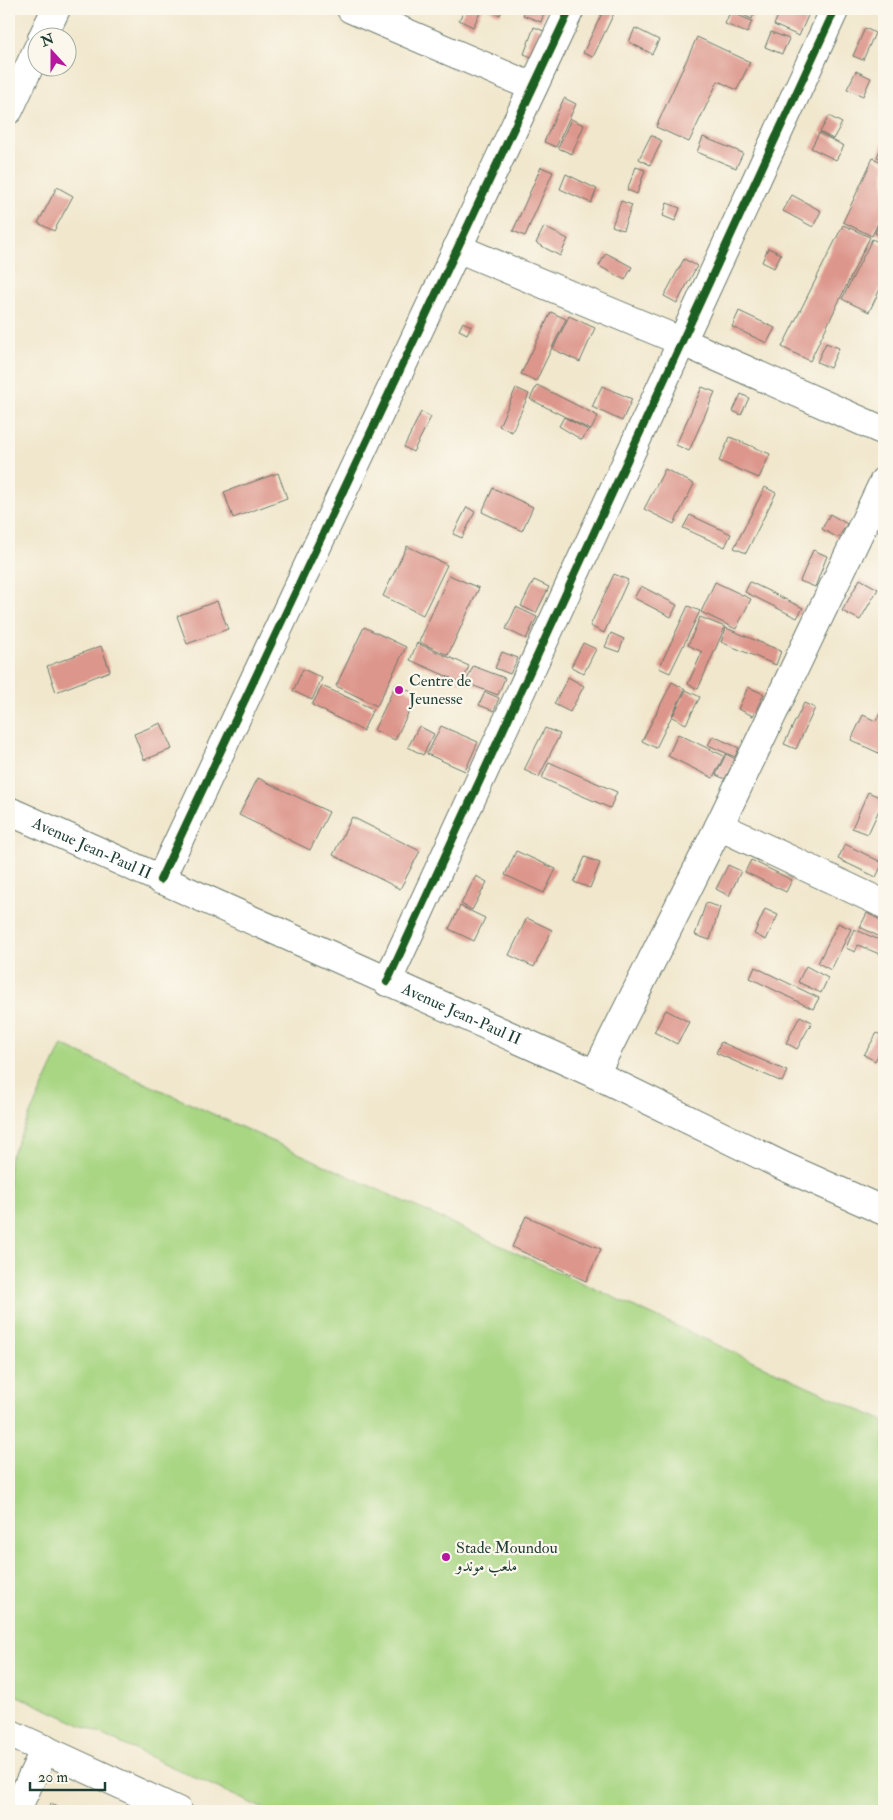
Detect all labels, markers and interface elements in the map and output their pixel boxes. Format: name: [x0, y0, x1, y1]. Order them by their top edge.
north arrow: [28, 28, 78, 78]
text: N: [38, 30, 57, 51]
place label: Centre de Jeunesse: [408, 671, 472, 710]
marker: Centre de Jeunesse: [393, 684, 405, 696]
street label: Avenue Jean-Paul II: [28, 812, 155, 884]
street label: Avenue Jean-Paul II: [398, 978, 524, 1050]
place label: Stade Moundou ملعب موندو: [454, 1538, 558, 1576]
marker: Stade Moundou ملعب موندو: [440, 1551, 452, 1563]
scale bar: [30, 1760, 105, 1792]
text: 20 m: [38, 1768, 68, 1787]

